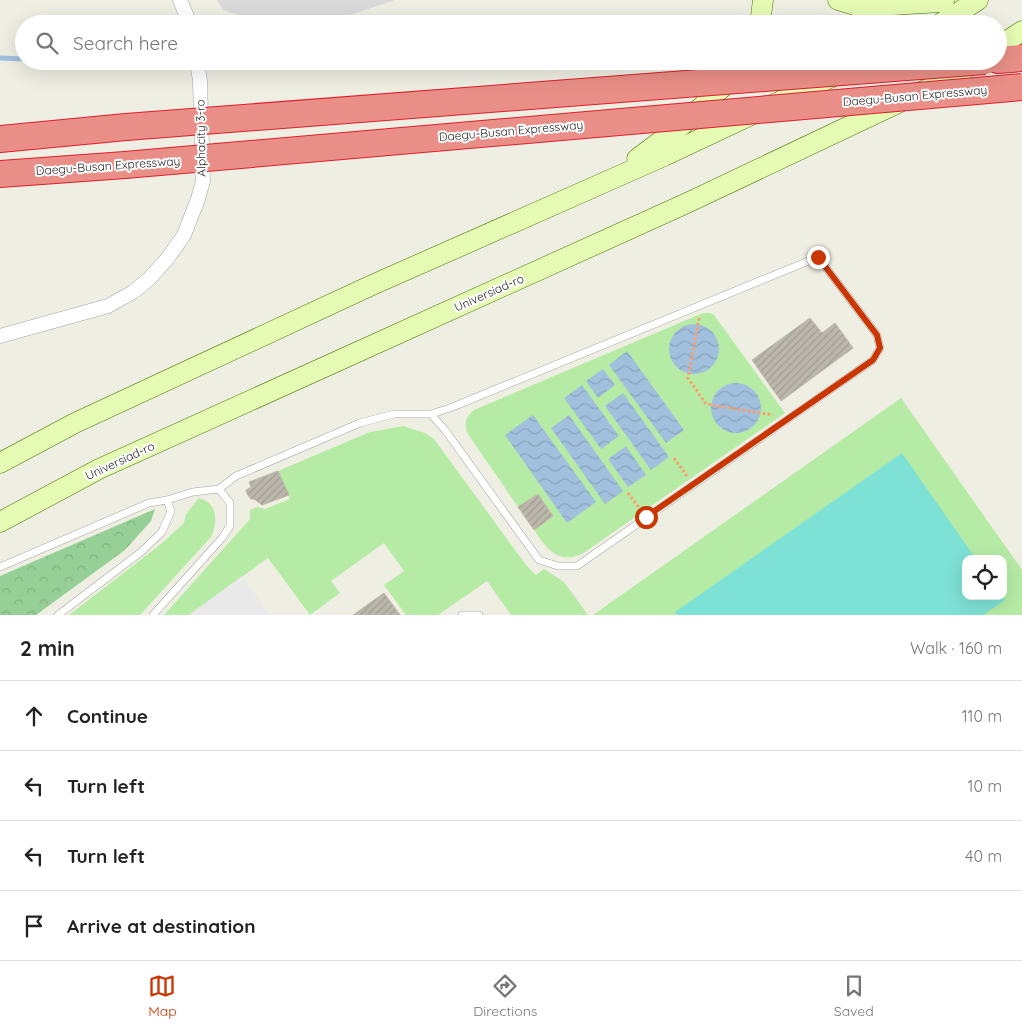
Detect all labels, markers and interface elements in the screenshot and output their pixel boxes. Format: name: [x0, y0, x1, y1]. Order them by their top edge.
search box: [15, 15, 1007, 70]
icon: search: [33, 29, 61, 57]
text: Search here: [73, 31, 178, 55]
street label: Daegu-Busan Expressway: [842, 82, 988, 109]
street label: Alphacity 3-ro: [192, 99, 209, 177]
street label: Daegu-Busan Expressway: [438, 117, 584, 144]
street label: Daegu-Busan Expressway: [35, 153, 181, 178]
route end: [807, 246, 830, 269]
street label: Universiad-ro: [452, 270, 526, 315]
street label: Universiad-ro: [83, 438, 157, 483]
route start: [635, 506, 658, 529]
map controls: [962, 555, 1007, 600]
button: locate: [962, 555, 1007, 600]
text: 2 min: [20, 635, 75, 661]
text: Walk · 160 m: [910, 638, 1002, 658]
icon: ahead: [20, 702, 48, 730]
text: Continue: [67, 704, 148, 728]
text: 110 m: [962, 706, 1002, 726]
icon: left: [20, 772, 48, 800]
text: Turn left: [67, 774, 145, 798]
text: 10 m: [968, 776, 1002, 796]
icon: left: [20, 842, 48, 870]
text: Turn left: [67, 844, 145, 868]
text: 40 m: [965, 846, 1002, 866]
icon: arrive: [20, 912, 48, 940]
text: Arrive at destination: [67, 914, 256, 938]
tab: Map: [148, 972, 177, 1020]
tab: Directions: [473, 972, 537, 1020]
tab: Saved: [834, 972, 874, 1020]

